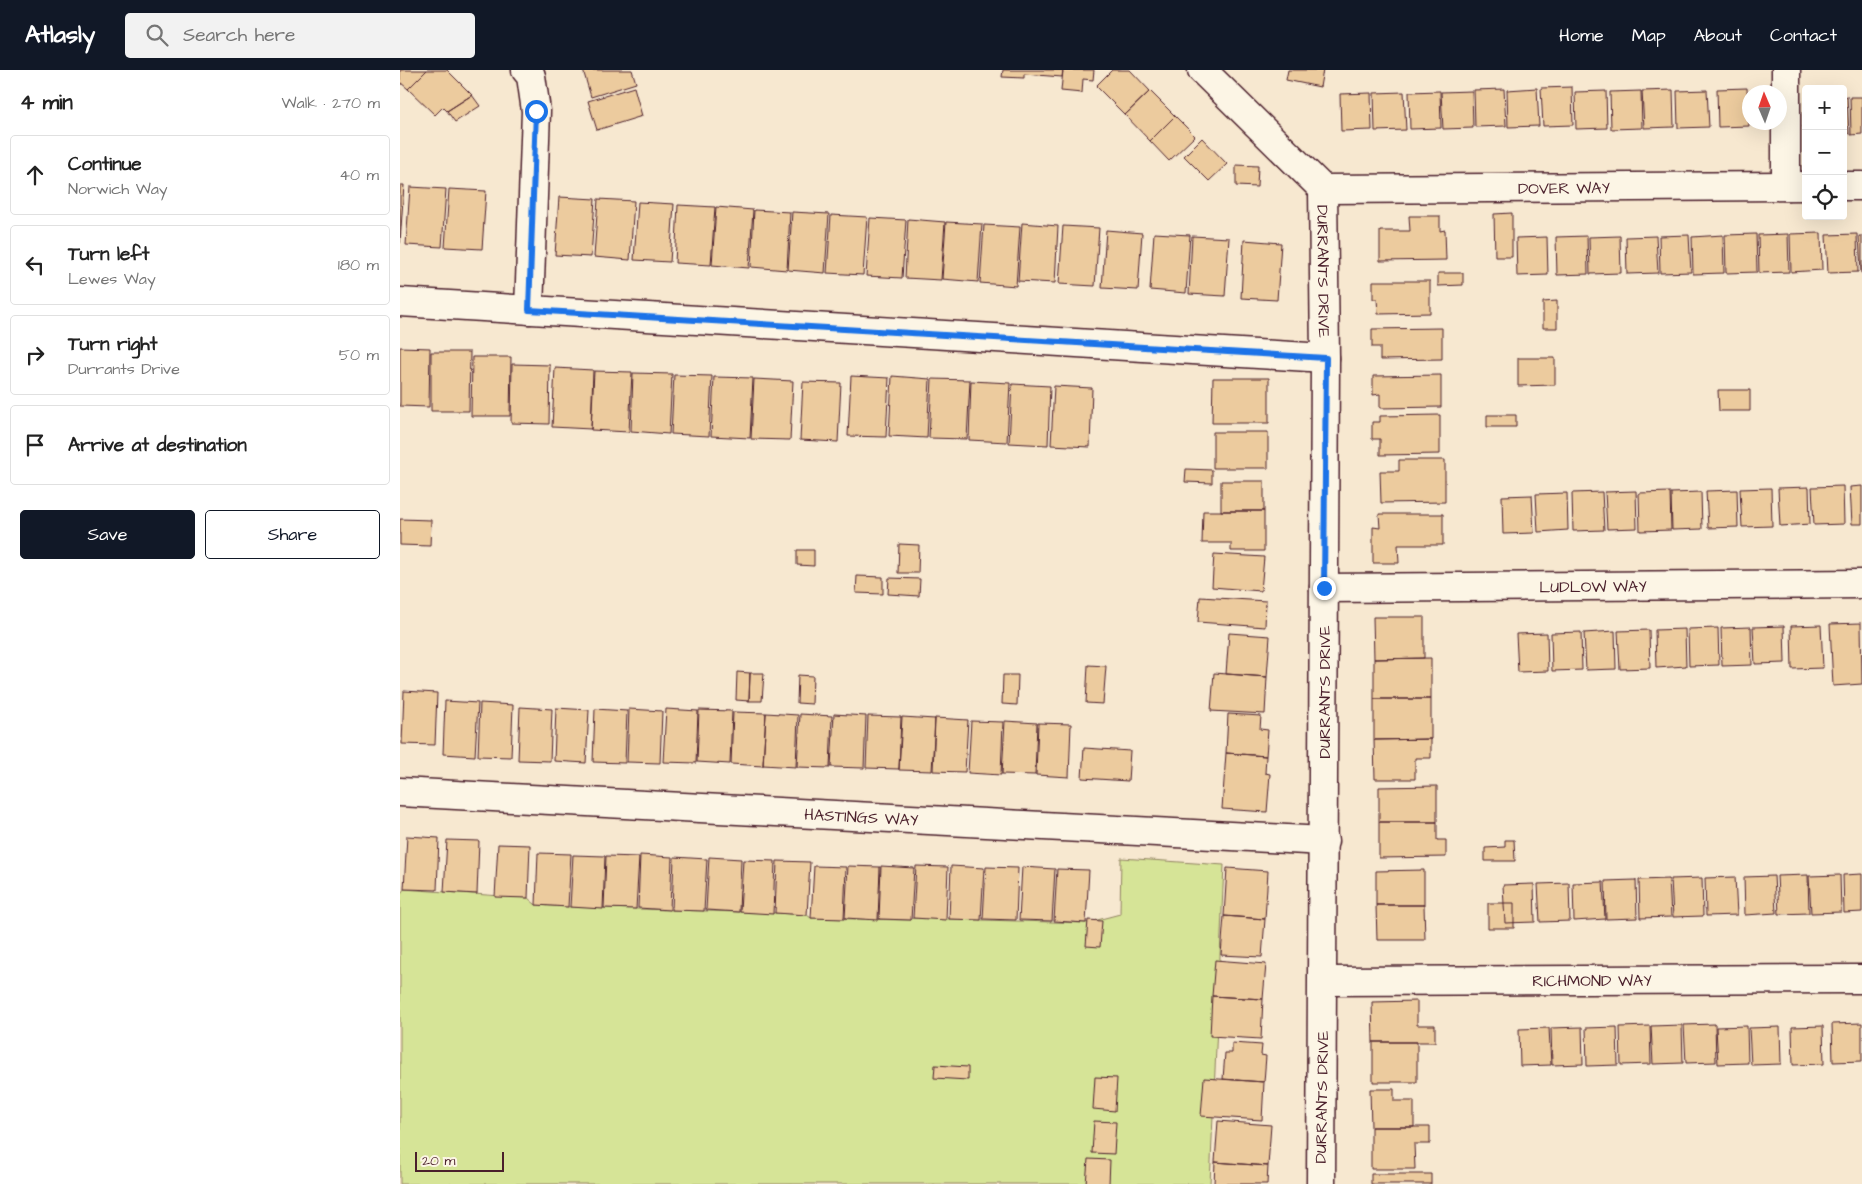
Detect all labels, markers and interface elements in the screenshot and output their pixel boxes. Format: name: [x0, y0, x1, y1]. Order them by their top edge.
search box: [125, 13, 475, 58]
text: Atlasly: [25, 18, 95, 52]
icon: search: [143, 21, 171, 49]
text: Search here: [183, 22, 295, 49]
text: Home: [1559, 23, 1604, 48]
text: Map: [1632, 23, 1666, 48]
text: About: [1694, 23, 1742, 48]
text: Contact: [1770, 23, 1837, 48]
north arrow: [1742, 85, 1787, 130]
map controls: [1802, 85, 1847, 220]
button: +: [1802, 85, 1847, 130]
text: 4 min: [20, 88, 73, 117]
text: Walk · 270 m: [281, 92, 380, 114]
route start: [525, 100, 548, 123]
button: −: [1802, 130, 1847, 175]
text: Continue: [68, 151, 142, 178]
icon: ahead: [21, 161, 49, 189]
text: 40 m: [339, 164, 379, 186]
button: locate: [1802, 175, 1847, 220]
street label: DOVER WAY: [1518, 177, 1611, 200]
text: Norwich Way: [68, 178, 168, 200]
street label: DURRANTS DRIVE: [1311, 205, 1335, 338]
text: Turn left: [68, 241, 149, 268]
icon: left: [21, 251, 49, 279]
text: 180 m: [338, 254, 379, 276]
text: Lewes Way: [68, 268, 156, 290]
text: Turn right: [68, 331, 157, 358]
icon: right: [21, 341, 49, 369]
text: 50 m: [339, 344, 379, 366]
text: Durrants Drive: [68, 358, 180, 380]
icon: arrive: [21, 431, 49, 459]
text: Arrive at destination: [68, 432, 247, 459]
button: Save: [20, 510, 195, 559]
button: Share: [205, 510, 380, 559]
street label: LUDLOW WAY: [1539, 576, 1647, 598]
route end: [1313, 577, 1336, 600]
street label: DURRANTS DRIVE: [1314, 625, 1336, 758]
street label: HASTINGS WAY: [804, 803, 919, 831]
street label: RICHMOND WAY: [1532, 970, 1652, 992]
street label: DURRANTS DRIVE: [1310, 1030, 1334, 1164]
scale bar: [415, 1149, 504, 1172]
text: 20 m: [422, 1151, 455, 1171]

